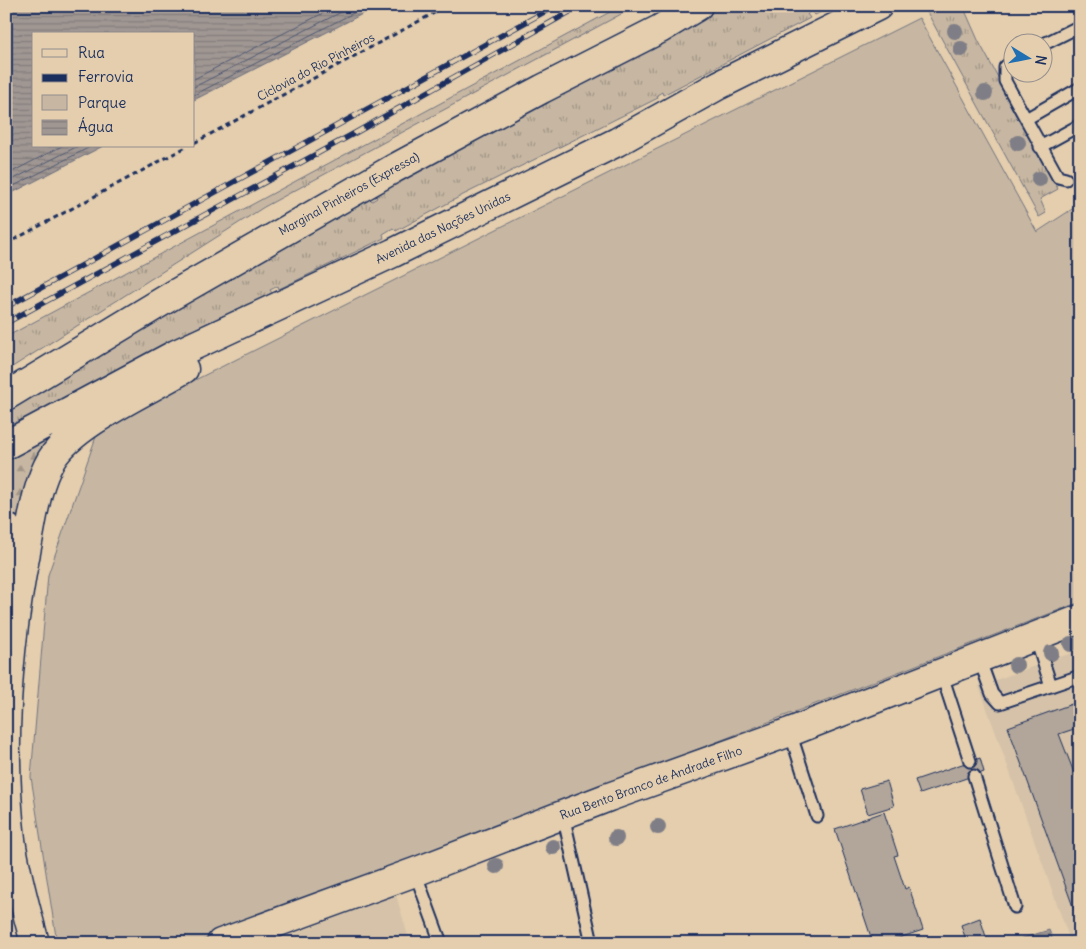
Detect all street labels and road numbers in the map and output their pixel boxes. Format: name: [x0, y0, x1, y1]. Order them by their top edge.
street label: Ciclovia do Rio Pinheiros: [254, 29, 377, 104]
street label: Marginal Pinheiros (Expressa): [276, 148, 422, 238]
street label: Avenida das Nações Unidas: [373, 188, 513, 267]
street label: Rua Bento Branco de Andrade Filho: [558, 742, 744, 823]

